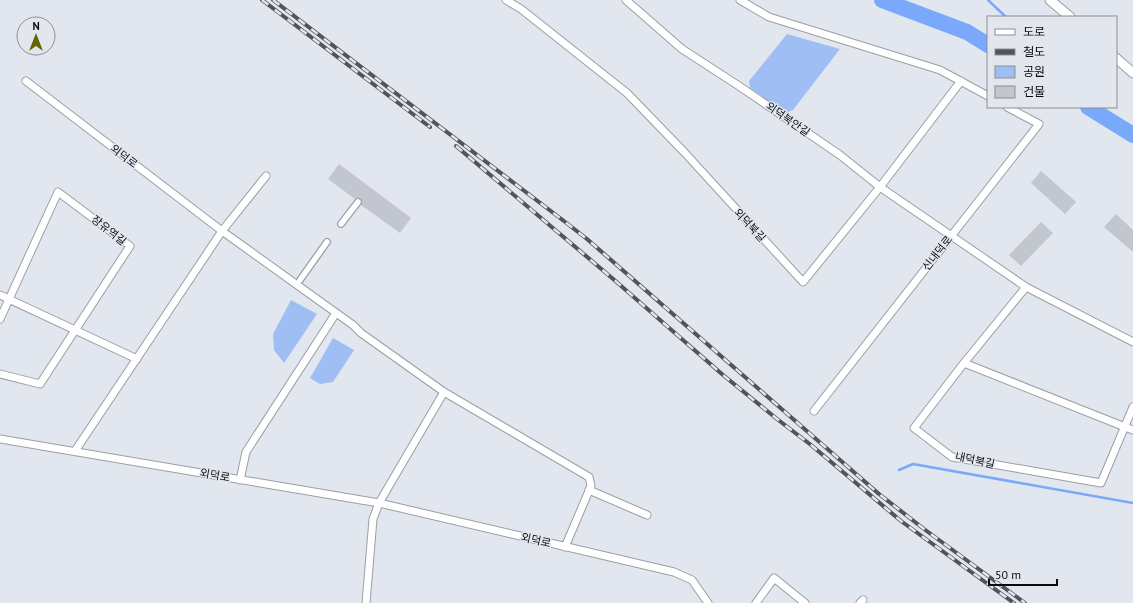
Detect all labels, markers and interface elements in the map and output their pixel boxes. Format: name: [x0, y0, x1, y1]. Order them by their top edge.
north arrow: [16, 16, 56, 56]
legend: [987, 16, 1117, 108]
text: N: [32, 19, 40, 33]
text: 도로: [1023, 24, 1045, 39]
text: 철도: [1023, 44, 1045, 59]
text: 공원: [1023, 64, 1045, 79]
text: 건물: [1023, 84, 1045, 99]
street label: 외덕북안길: [763, 99, 813, 139]
street label: 외덕로: [108, 141, 140, 171]
street label: 외덕북길: [731, 205, 769, 245]
street label: 장유역길: [89, 212, 129, 248]
street label: 신내덕로: [919, 233, 955, 273]
street label: 내덕북길: [954, 449, 996, 471]
street label: 외덕로: [199, 465, 231, 485]
street label: 외덕로: [520, 530, 552, 550]
scale bar: [989, 561, 1057, 587]
text: 50 m: [995, 567, 1021, 582]

